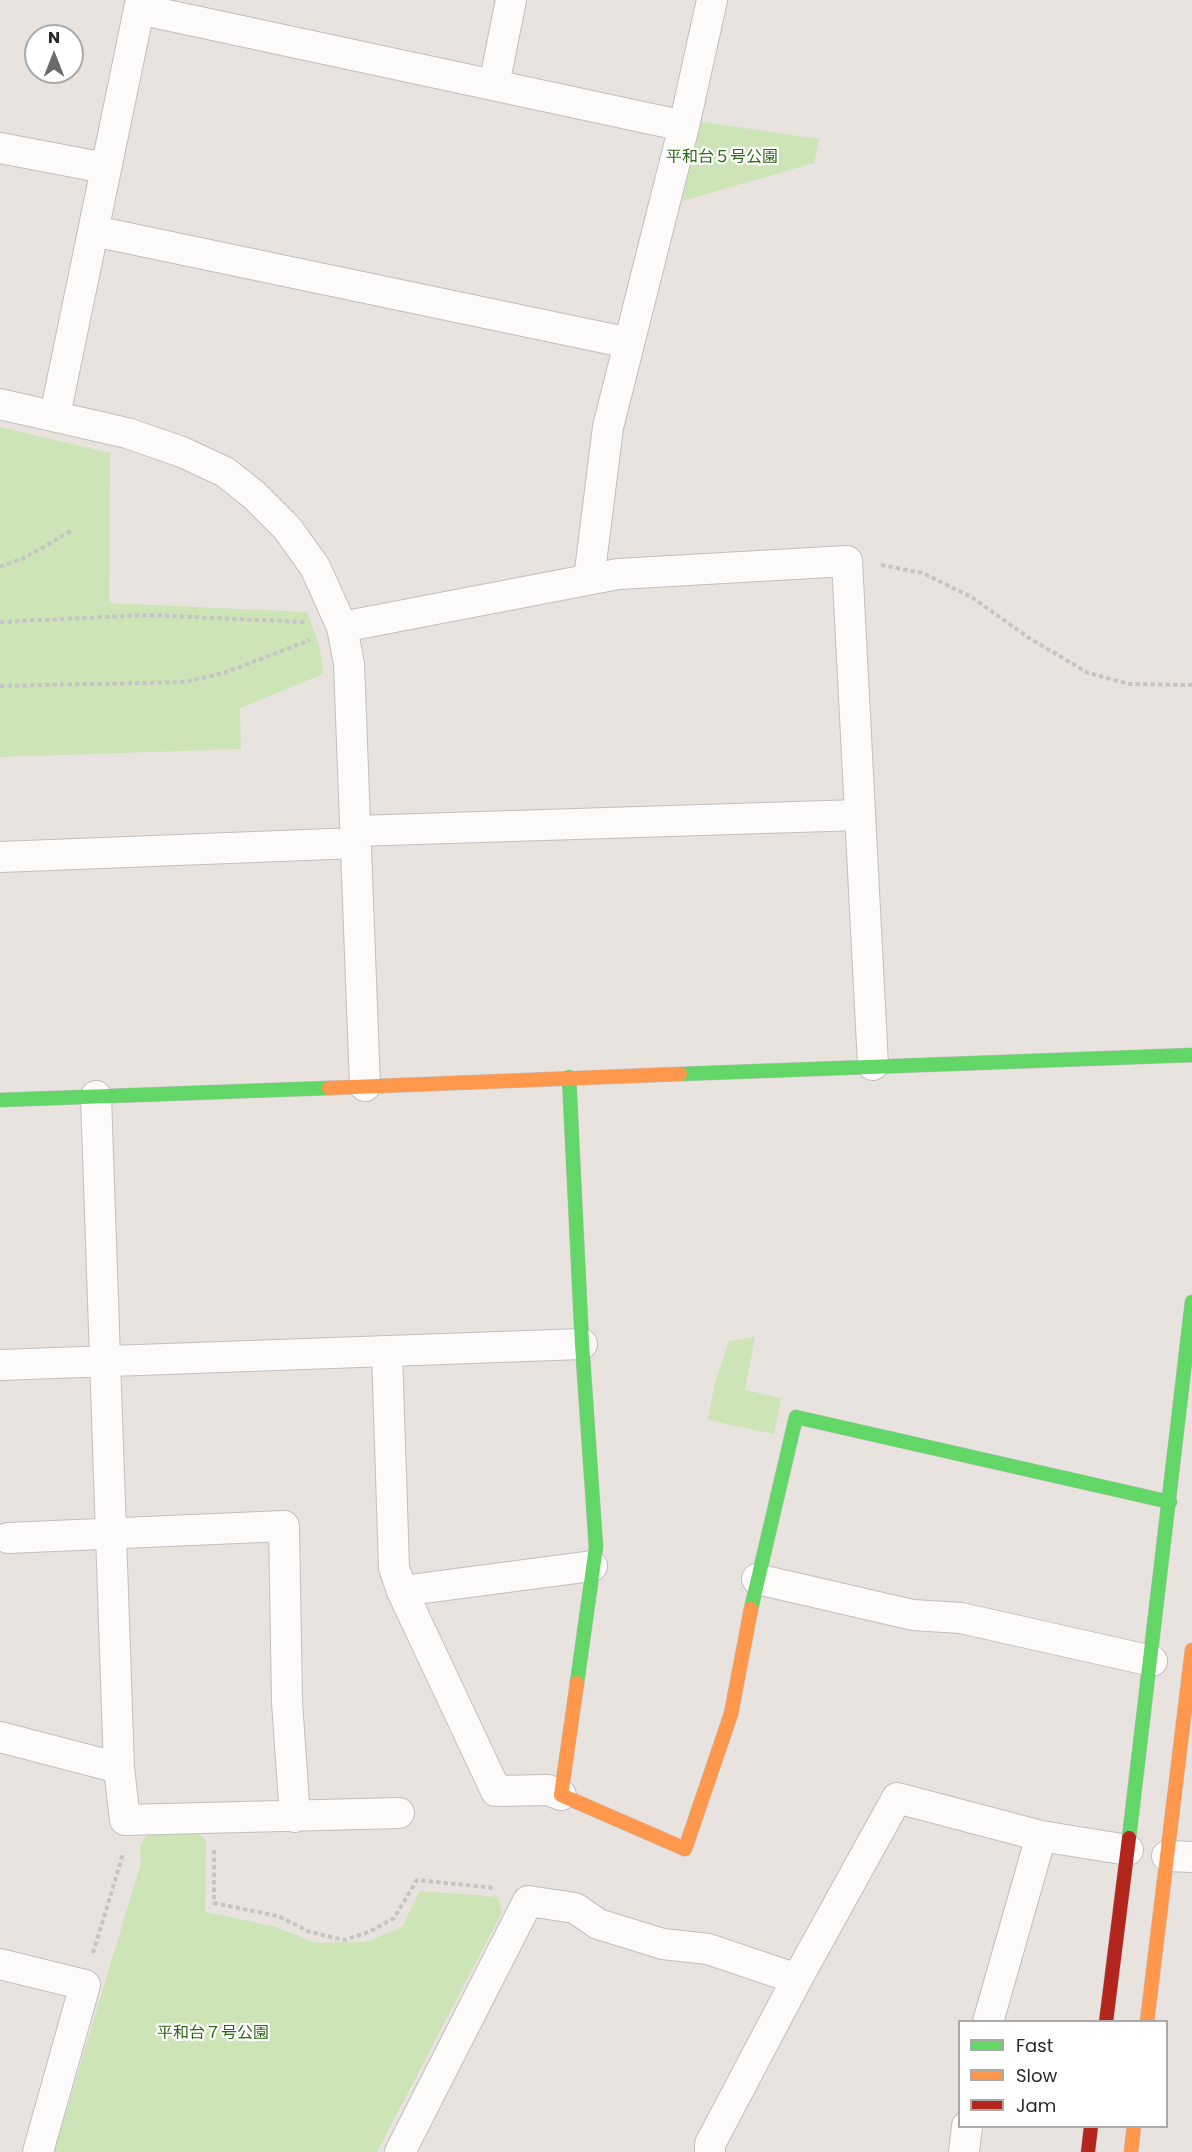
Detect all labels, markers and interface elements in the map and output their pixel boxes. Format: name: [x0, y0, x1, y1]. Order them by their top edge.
north arrow: [24, 24, 84, 84]
text: N: [48, 26, 60, 49]
park label: 平和台５号公園: [666, 148, 778, 168]
legend: [958, 2020, 1168, 2128]
park label: 平和台７号公園: [157, 2024, 269, 2044]
text: Fast: [1016, 2033, 1053, 2058]
text: Slow: [1016, 2063, 1057, 2088]
text: Jam: [1016, 2093, 1056, 2118]

